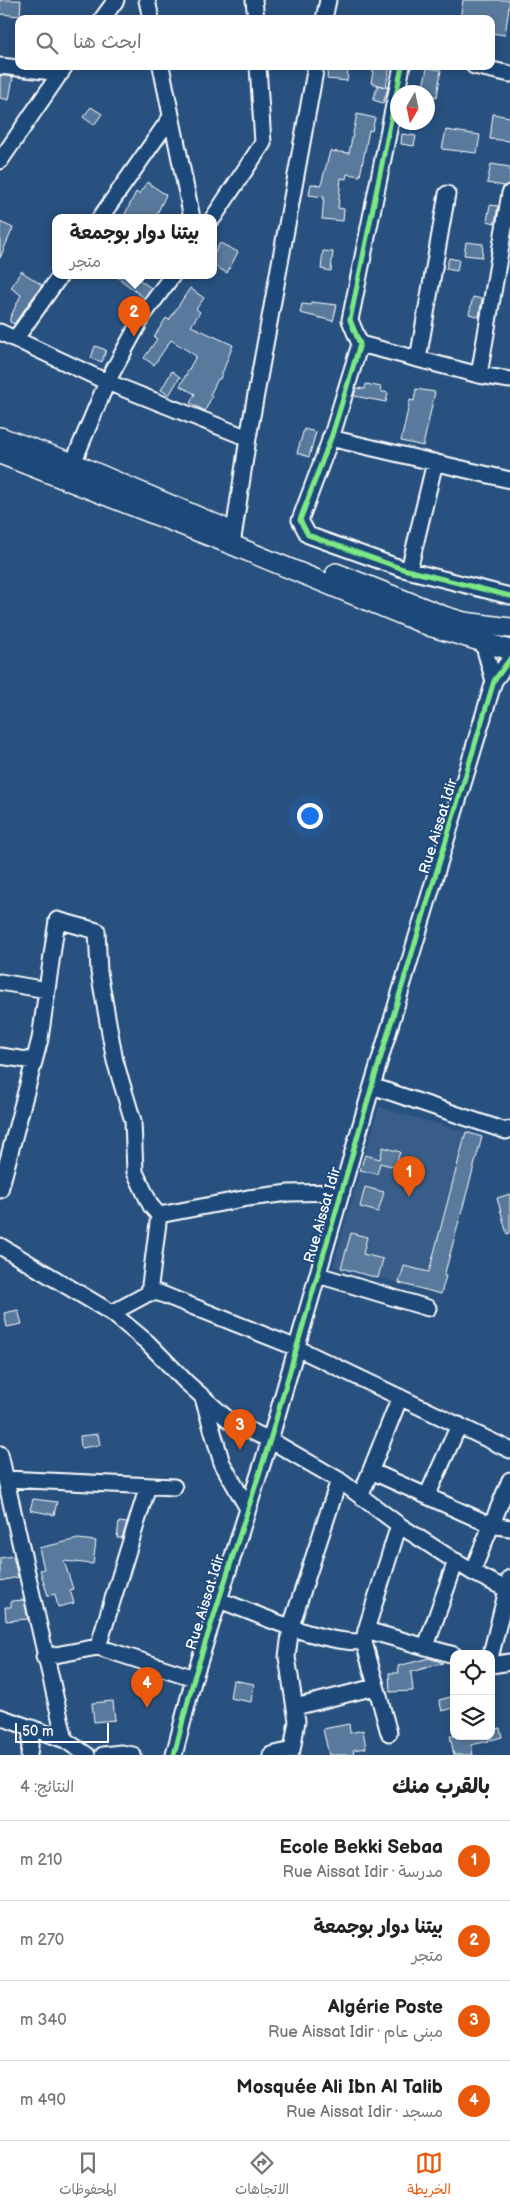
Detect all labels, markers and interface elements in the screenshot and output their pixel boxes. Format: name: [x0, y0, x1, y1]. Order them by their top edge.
search box: [15, 15, 495, 70]
icon: search: [33, 29, 61, 57]
text: ابحث هنا: [73, 31, 142, 54]
north arrow: [390, 85, 435, 130]
popup: [52, 214, 217, 279]
text: بيتنا دوار بوجمعة: [70, 222, 199, 245]
text: متجر: [70, 253, 101, 272]
pin: 2: [118, 296, 150, 337]
street label: Rue Aissat Idir: [415, 776, 462, 876]
your location: [297, 803, 323, 829]
pin: 1: [393, 1156, 425, 1197]
street label: Rue Aissat Idir: [300, 1164, 345, 1265]
pin: 3: [224, 1409, 256, 1450]
street label: Rue Aissat Idir: [182, 1552, 229, 1652]
map controls: [450, 1650, 495, 1740]
button: locate: [450, 1650, 495, 1695]
pin: 4: [131, 1667, 163, 1708]
button: layers: [450, 1695, 495, 1740]
scale bar: [15, 1720, 109, 1743]
text: 50 m: [22, 1723, 54, 1740]
text: بالقرب منك: [392, 1774, 490, 1799]
text: النتائج: 4: [20, 1778, 74, 1797]
text: Ecole Bekki Sebaa: [279, 1836, 443, 1859]
text: 210 m: [20, 1851, 62, 1870]
text: 1: [471, 1851, 477, 1870]
text: مدرسة · Rue Aissat Idir: [283, 1863, 443, 1882]
text: بيتنا دوار بوجمعة: [314, 1916, 443, 1939]
text: 270 m: [20, 1931, 64, 1950]
text: 2: [469, 1931, 479, 1950]
text: متجر: [412, 1947, 443, 1966]
text: Algérie Poste: [328, 1996, 443, 2019]
text: 340 m: [20, 2011, 67, 2030]
text: 3: [469, 2011, 479, 2030]
text: مبنى عام · Rue Aissat Idir: [268, 2023, 443, 2042]
text: Mosquée Ali Ibn Al Talib: [236, 2076, 443, 2099]
text: 490 m: [20, 2091, 66, 2110]
text: 4: [469, 2091, 479, 2110]
text: مسجد · Rue Aissat Idir: [286, 2103, 443, 2122]
tab: المحفوظات: [59, 2149, 117, 2202]
tab: الاتجاهات: [235, 2149, 289, 2202]
tab: الخريطة: [407, 2149, 451, 2202]

